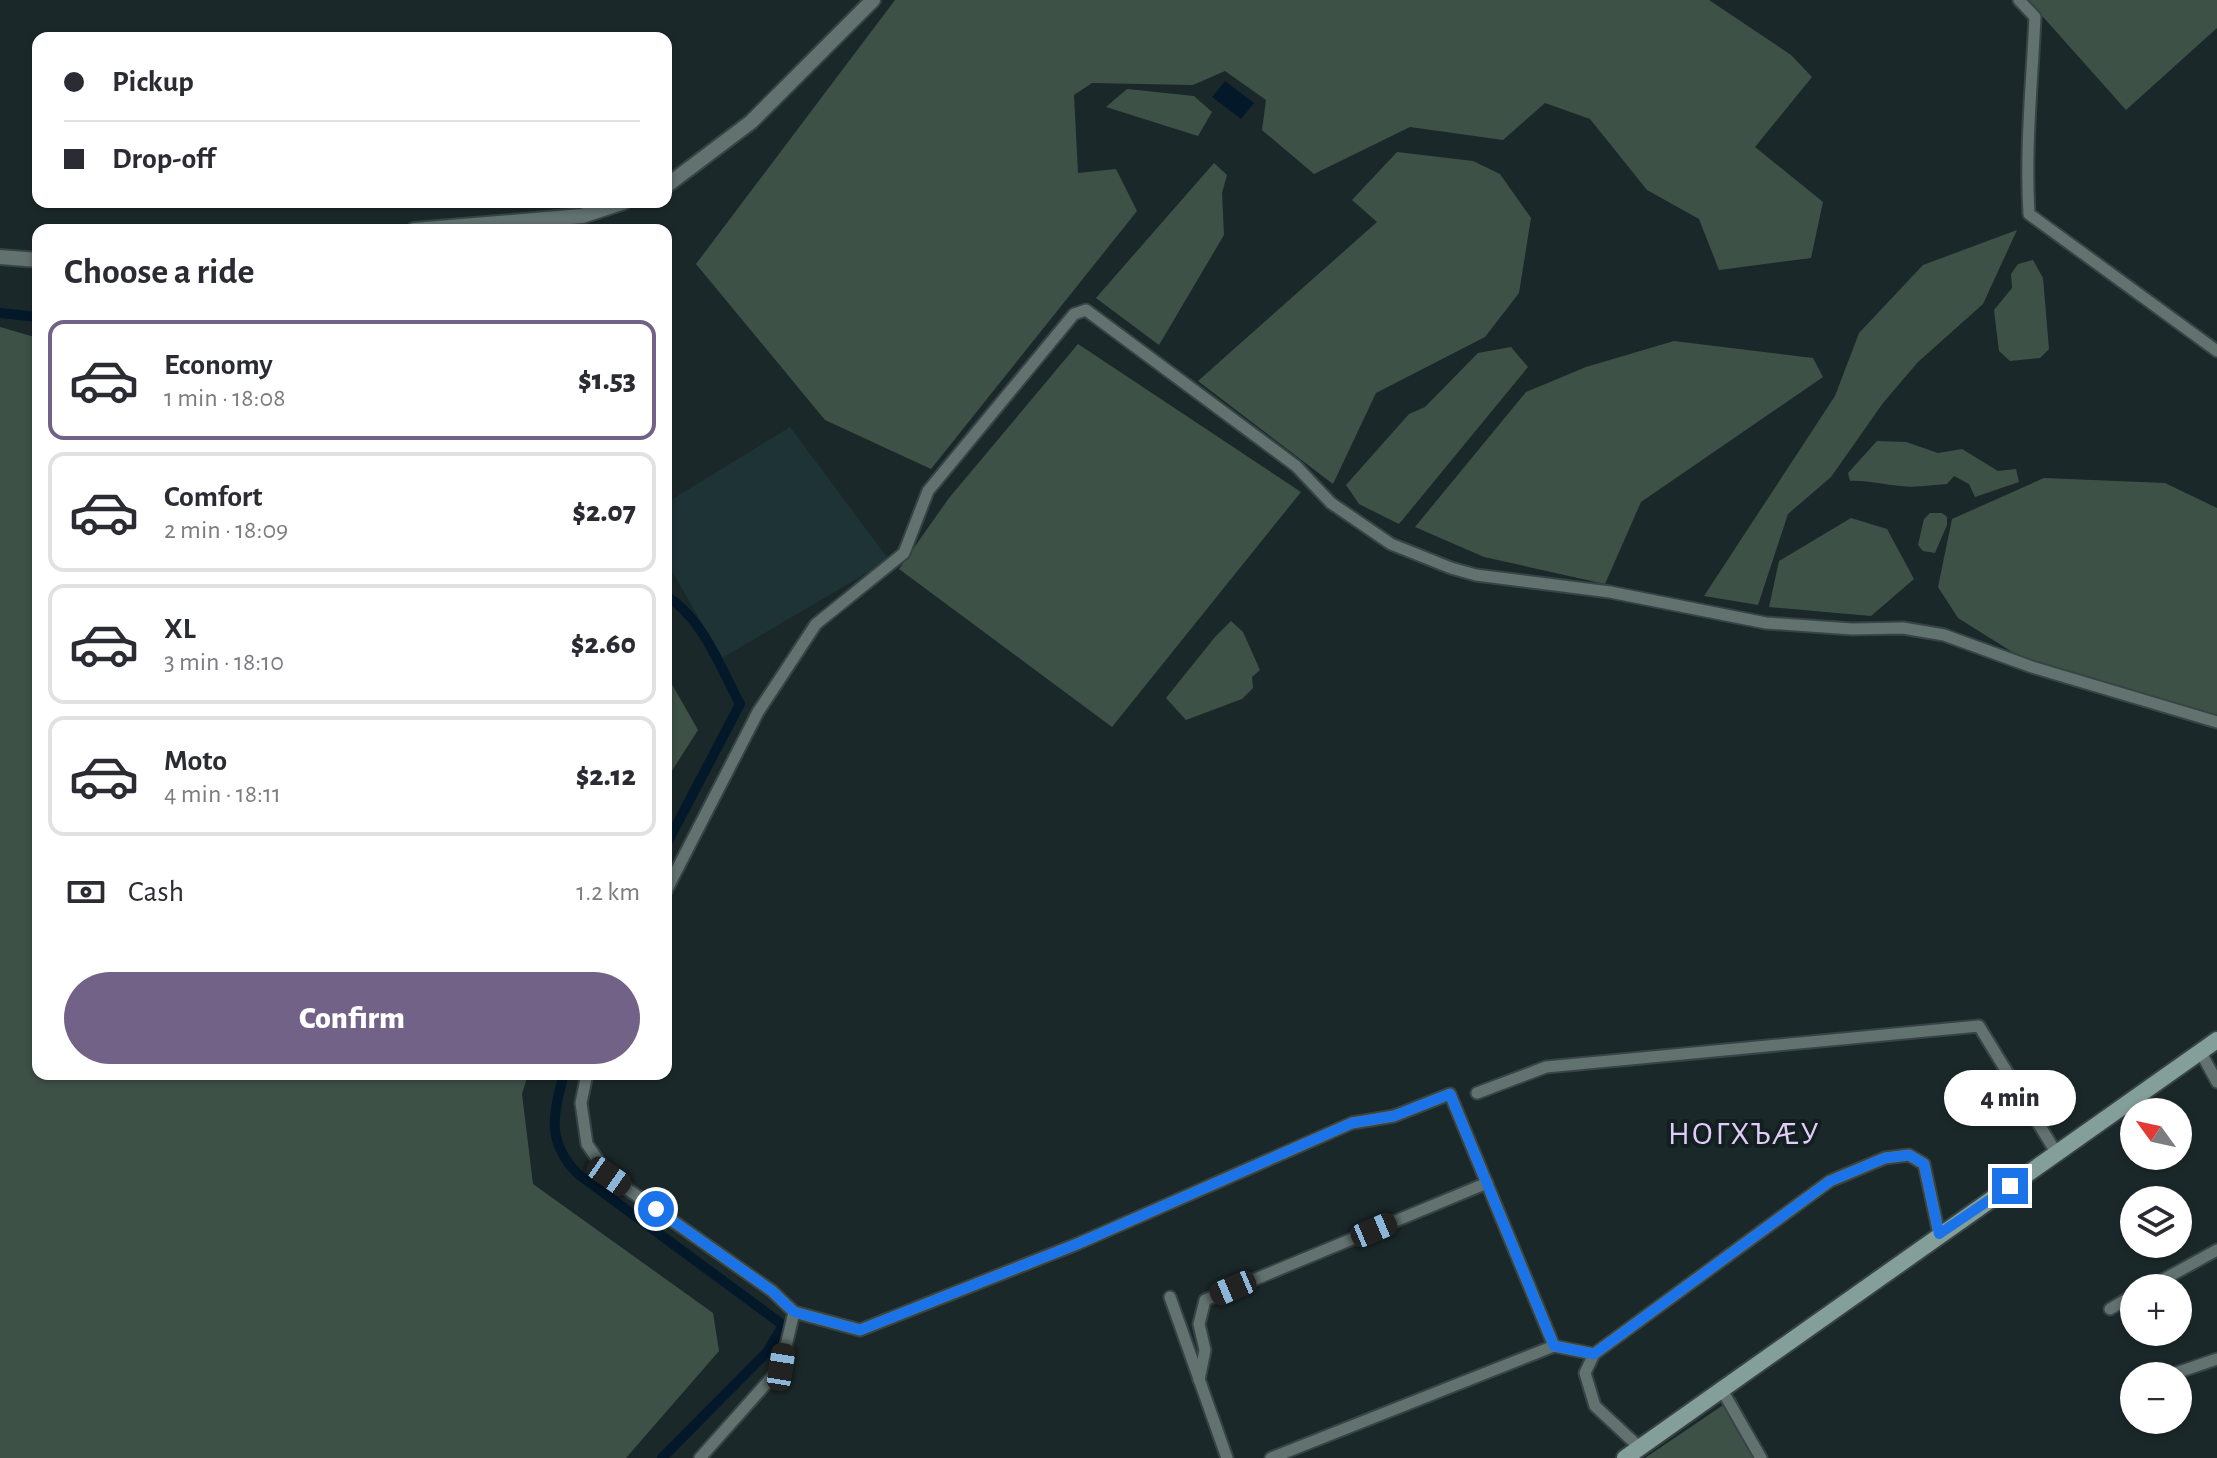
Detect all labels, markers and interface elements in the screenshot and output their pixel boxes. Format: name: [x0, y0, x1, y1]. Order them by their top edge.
text: Pickup: [112, 67, 194, 97]
text: Drop-off: [112, 144, 215, 174]
text: Choose a ride: [64, 254, 254, 290]
icon: car: [68, 344, 140, 416]
text: Economy: [164, 350, 273, 380]
text: $1.53: [578, 365, 636, 395]
text: 1 min · 18:08: [164, 385, 286, 411]
icon: car: [68, 476, 140, 548]
text: Comfort: [164, 482, 263, 512]
text: $2.07: [572, 497, 636, 527]
text: 2 min · 18:09: [164, 517, 288, 543]
icon: car: [68, 608, 140, 680]
text: XL: [164, 614, 196, 644]
text: $2.60: [571, 629, 636, 659]
text: 3 min · 18:10: [164, 649, 284, 675]
icon: car: [68, 740, 140, 812]
text: Moto: [164, 746, 227, 776]
text: $2.12: [576, 761, 636, 791]
text: 4 min · 18:11: [164, 781, 281, 807]
icon: cash: [64, 870, 108, 914]
text: Cash: [128, 877, 184, 907]
text: 1.2 km: [576, 879, 640, 905]
button: Confirm: [64, 972, 640, 1064]
callout: 4 min: [1944, 1070, 2076, 1126]
text: 4 min: [1980, 1085, 2040, 1111]
north arrow: [2120, 1098, 2192, 1170]
map controls: [2120, 1098, 2192, 1434]
district label: НОГХЪÆУ: [1667, 1118, 1821, 1150]
car: [582, 1152, 636, 1200]
route end: [1992, 1168, 2028, 1204]
button: layers: [2120, 1186, 2192, 1258]
route start: [638, 1191, 674, 1227]
car: [1347, 1210, 1401, 1250]
car: [1206, 1268, 1260, 1308]
button: +: [2120, 1274, 2192, 1346]
car: [765, 1341, 797, 1393]
button: −: [2120, 1362, 2192, 1434]

